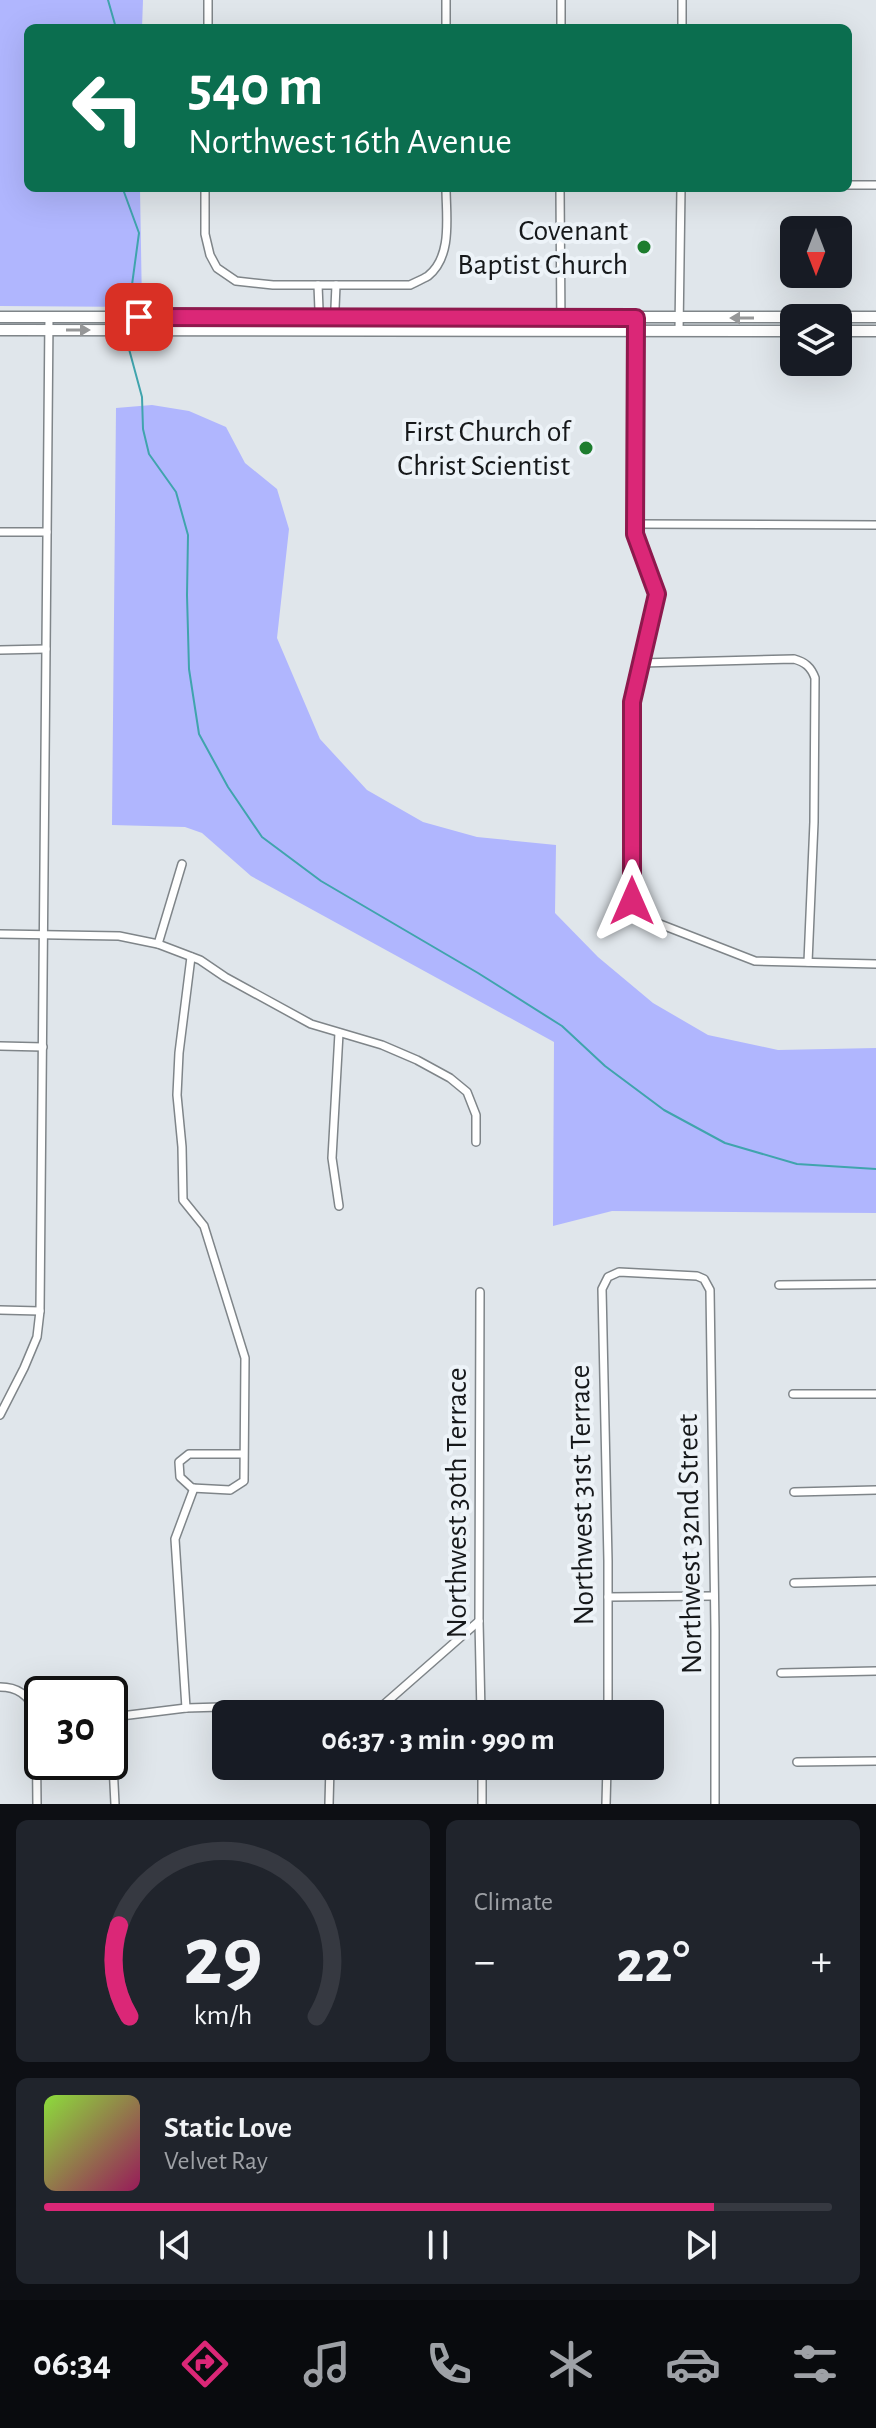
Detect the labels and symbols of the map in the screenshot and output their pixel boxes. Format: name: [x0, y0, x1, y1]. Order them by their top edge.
place label: Covenant Baptist Church: [457, 216, 628, 280]
north arrow: [780, 216, 852, 288]
marker: Covenant Baptist Church: [635, 238, 653, 256]
pin: [105, 283, 173, 351]
one-way arrow: [729, 312, 754, 324]
one-way arrow: [66, 324, 91, 336]
place label: First Church of Christ Scientist: [397, 417, 572, 481]
marker: First Church of Christ Scientist: [577, 439, 595, 457]
position arrow: [590, 859, 674, 943]
street label: Northwest 31st Terrace: [565, 1364, 599, 1626]
street label: Northwest 30th Terrace: [442, 1367, 472, 1639]
street label: Northwest 32nd Street: [673, 1413, 707, 1674]
speed limit sign: 30: [24, 1676, 128, 1780]

